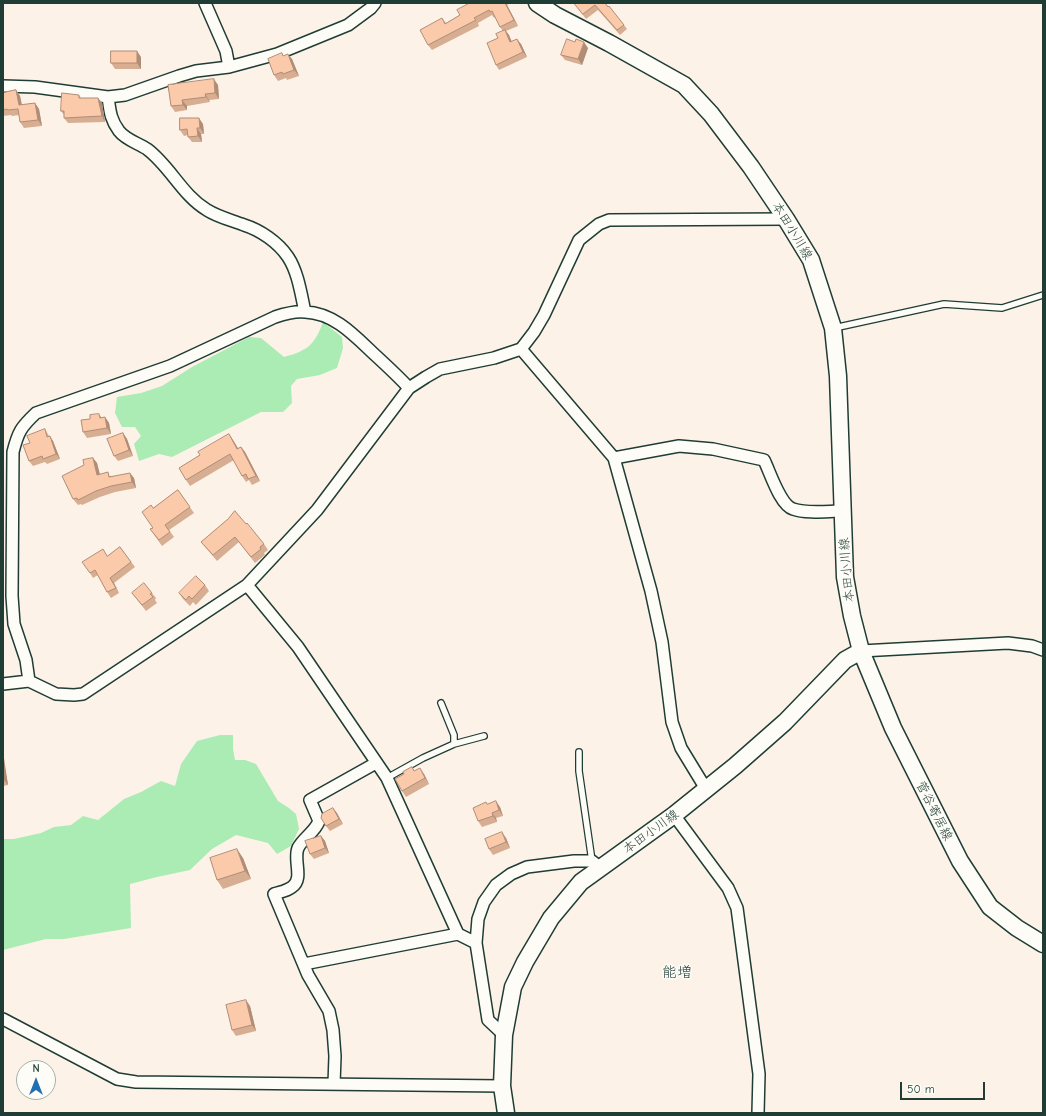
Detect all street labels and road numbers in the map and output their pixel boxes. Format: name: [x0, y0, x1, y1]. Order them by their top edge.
street label: 本田小川線: [769, 199, 815, 263]
street label: 本田小川線: [836, 537, 858, 603]
street label: 菅谷寄居線: [912, 779, 956, 843]
street label: 本田小川線: [620, 807, 682, 857]

